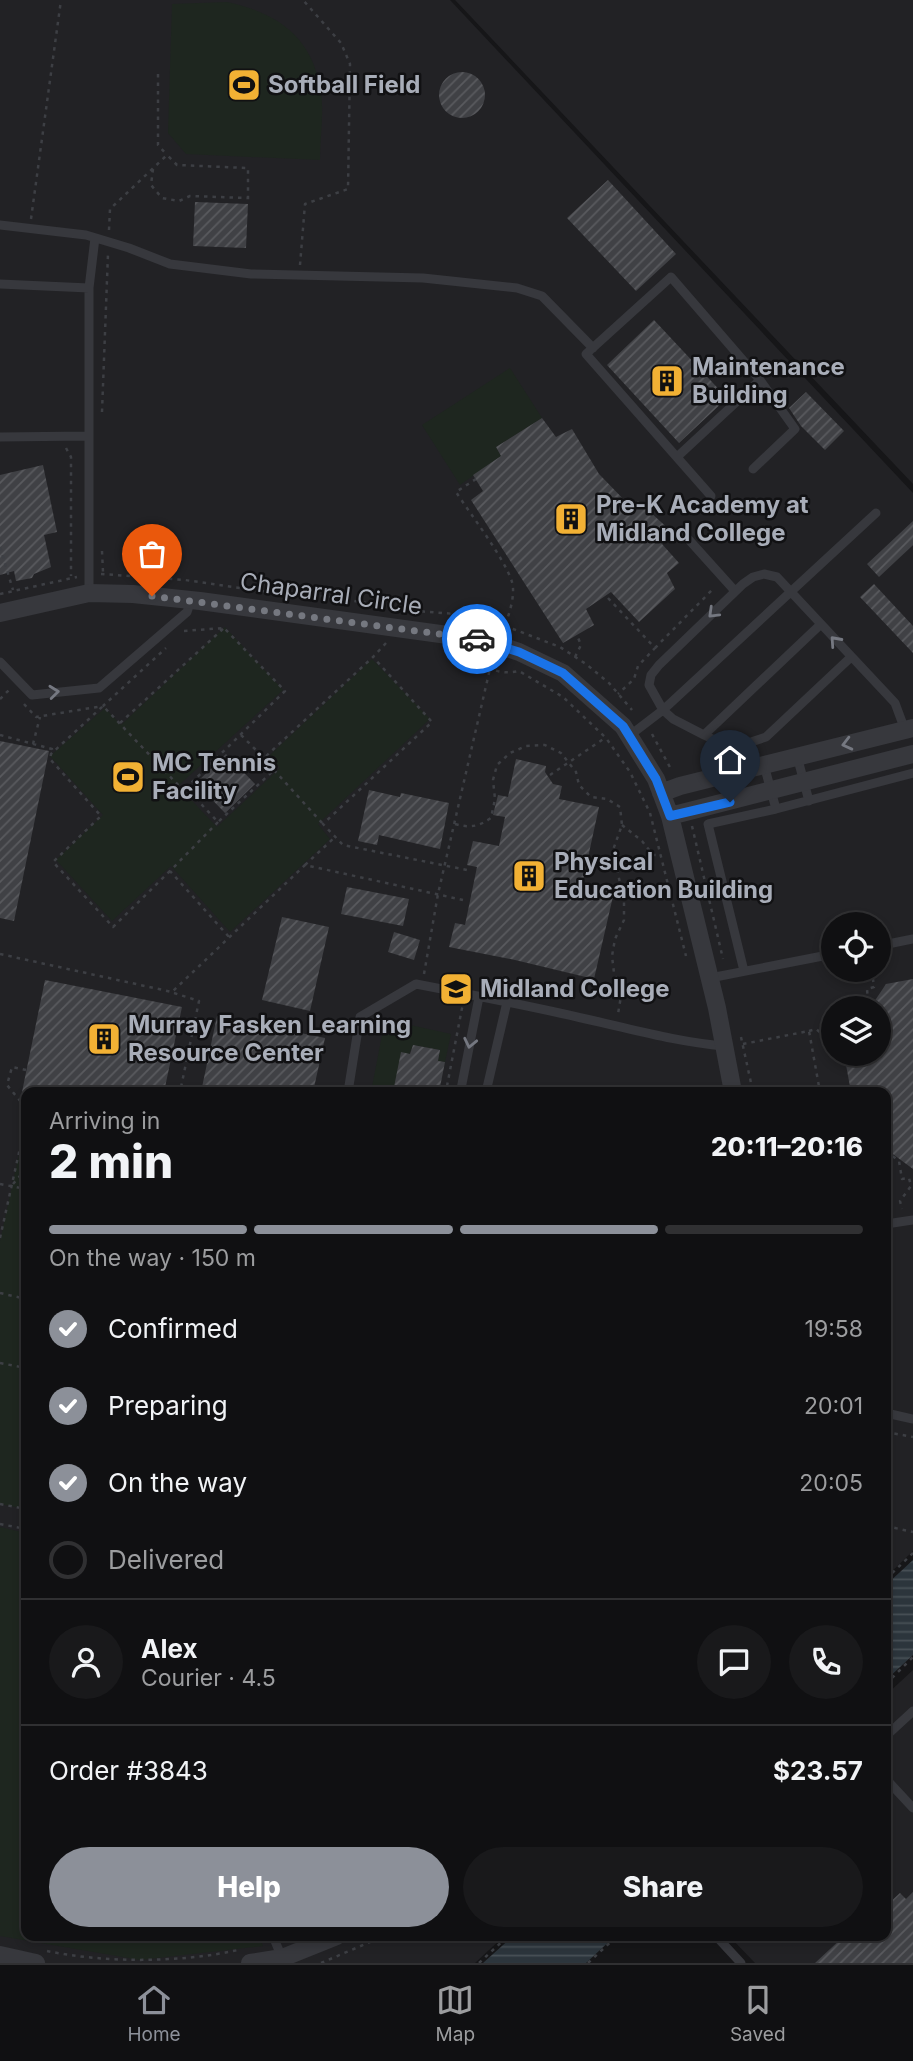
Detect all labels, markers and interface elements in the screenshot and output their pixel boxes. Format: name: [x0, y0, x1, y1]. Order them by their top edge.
sports icon: Softball Field: [225, 66, 263, 104]
place label: Softball Field: [268, 70, 420, 99]
place label: Maintenance Building: [692, 352, 845, 409]
building icon: Maintenance Building: [648, 362, 686, 400]
place label: Pre-K Academy at Midland College: [596, 490, 809, 547]
building icon: Pre-K Academy at Midland College: [552, 500, 590, 538]
pin: [122, 524, 182, 596]
icon: bag: [133, 535, 171, 573]
street label: Chaparral Circle: [238, 566, 424, 621]
courier: [442, 604, 512, 674]
one-way arrow: [708, 604, 721, 617]
icon: car: [458, 620, 496, 658]
one-way arrow: [831, 636, 844, 649]
one-way arrow: [48, 685, 60, 700]
pin: [700, 730, 760, 802]
one-way arrow: [841, 736, 853, 750]
icon: home: [711, 741, 749, 779]
place label: MC Tennis Facility: [152, 748, 276, 805]
sports icon: MC Tennis Facility: [109, 758, 147, 796]
place label: Physical Education Building: [554, 847, 773, 904]
building icon: Physical Education Building: [510, 857, 548, 895]
map controls: [821, 912, 891, 1066]
button: locate: [821, 912, 891, 982]
school or university icon: Midland College: [437, 970, 475, 1008]
place label: Midland College: [480, 974, 669, 1003]
button: layers: [821, 996, 891, 1066]
place label: Murray Fasken Learning Resource Center: [128, 1010, 411, 1067]
building icon: Murray Fasken Learning Resource Center: [85, 1020, 123, 1058]
one-way arrow: [463, 1037, 478, 1049]
text: Arriving in: [49, 1107, 160, 1135]
text: 20:11–20:16: [711, 1131, 863, 1162]
text: 2 min: [49, 1133, 173, 1189]
text: On the way · 150 m: [49, 1244, 256, 1272]
icon: check: [49, 1310, 87, 1348]
text: Confirmed: [108, 1313, 238, 1344]
text: 19:58: [805, 1315, 863, 1343]
icon: check: [49, 1387, 87, 1425]
text: Preparing: [108, 1390, 228, 1421]
text: 20:01: [804, 1392, 863, 1420]
icon: check: [49, 1464, 87, 1502]
text: On the way: [108, 1467, 247, 1498]
text: 20:05: [799, 1469, 863, 1497]
text: Delivered: [108, 1544, 224, 1575]
button: person: [49, 1625, 123, 1699]
button: chat: [697, 1625, 771, 1699]
button: phone: [789, 1625, 863, 1699]
text: Alex: [141, 1633, 198, 1664]
text: Courier · 4.5: [141, 1664, 276, 1692]
text: Order #3843: [49, 1755, 208, 1786]
text: $23.57: [773, 1755, 863, 1786]
button: Help: [49, 1847, 449, 1927]
button: Share: [463, 1847, 863, 1927]
tab: Home: [127, 1981, 181, 2046]
tab: Map: [436, 1981, 475, 2046]
tab: Saved: [730, 1981, 786, 2046]

